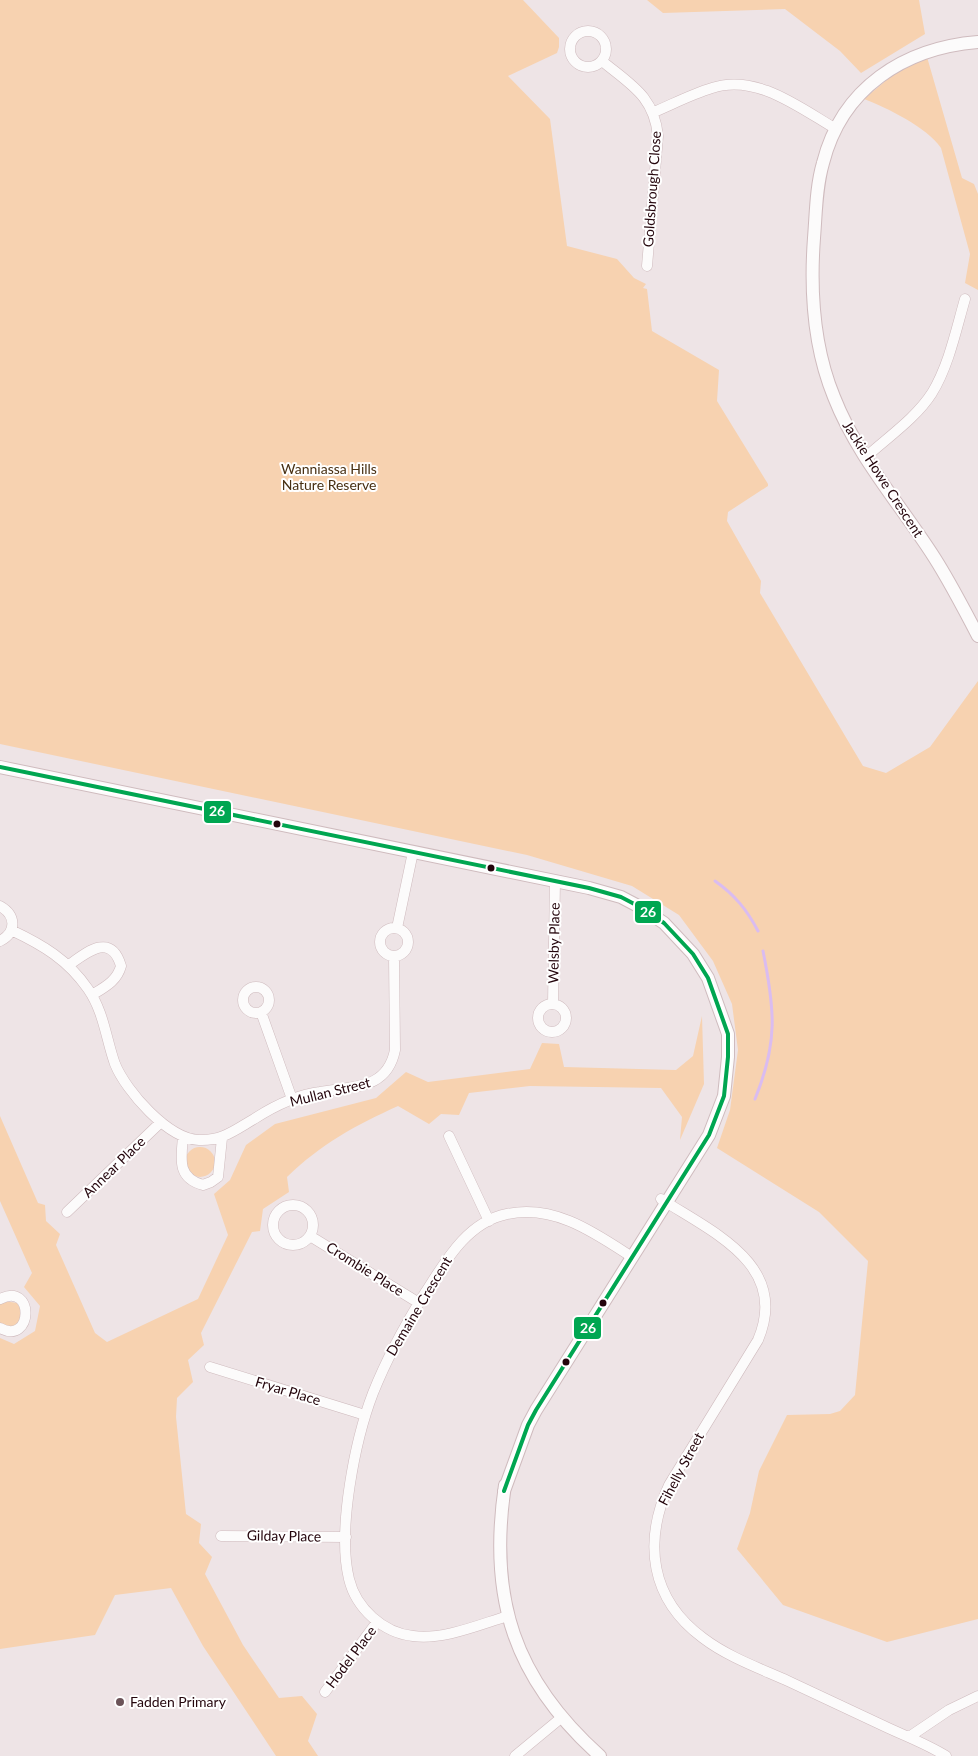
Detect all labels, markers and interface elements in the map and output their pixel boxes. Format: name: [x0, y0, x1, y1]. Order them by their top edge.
street label: Goldsbrough Close: [639, 130, 664, 248]
street label: Jackie Howe Crescent: [839, 417, 927, 540]
park label: Wanniassa Hills Nature Reserve: [281, 460, 377, 493]
line badge: 26: [203, 800, 232, 824]
text: 26: [209, 802, 225, 819]
unlabelled marker: [272, 819, 282, 829]
unlabelled marker: [486, 863, 496, 873]
line badge: 26: [634, 900, 662, 924]
street label: Welsby Place: [544, 902, 563, 984]
text: 26: [640, 903, 656, 920]
street label: Mullan Street: [288, 1073, 372, 1110]
street label: Annear Place: [79, 1133, 148, 1201]
street label: Crombie Place: [323, 1238, 407, 1299]
street label: Demaine Crescent: [382, 1253, 455, 1358]
unlabelled marker: [598, 1298, 608, 1308]
line badge: 26: [573, 1316, 602, 1340]
text: 26: [580, 1319, 596, 1336]
unlabelled marker: [561, 1357, 571, 1367]
street label: Fryar Place: [253, 1373, 323, 1409]
street label: Fihelly Street: [654, 1429, 707, 1508]
street label: Gilday Place: [247, 1526, 321, 1545]
street label: Hodel Place: [322, 1622, 379, 1691]
place label: Fadden Primary: [130, 1693, 227, 1710]
marker: Fadden Primary: [114, 1696, 126, 1708]

